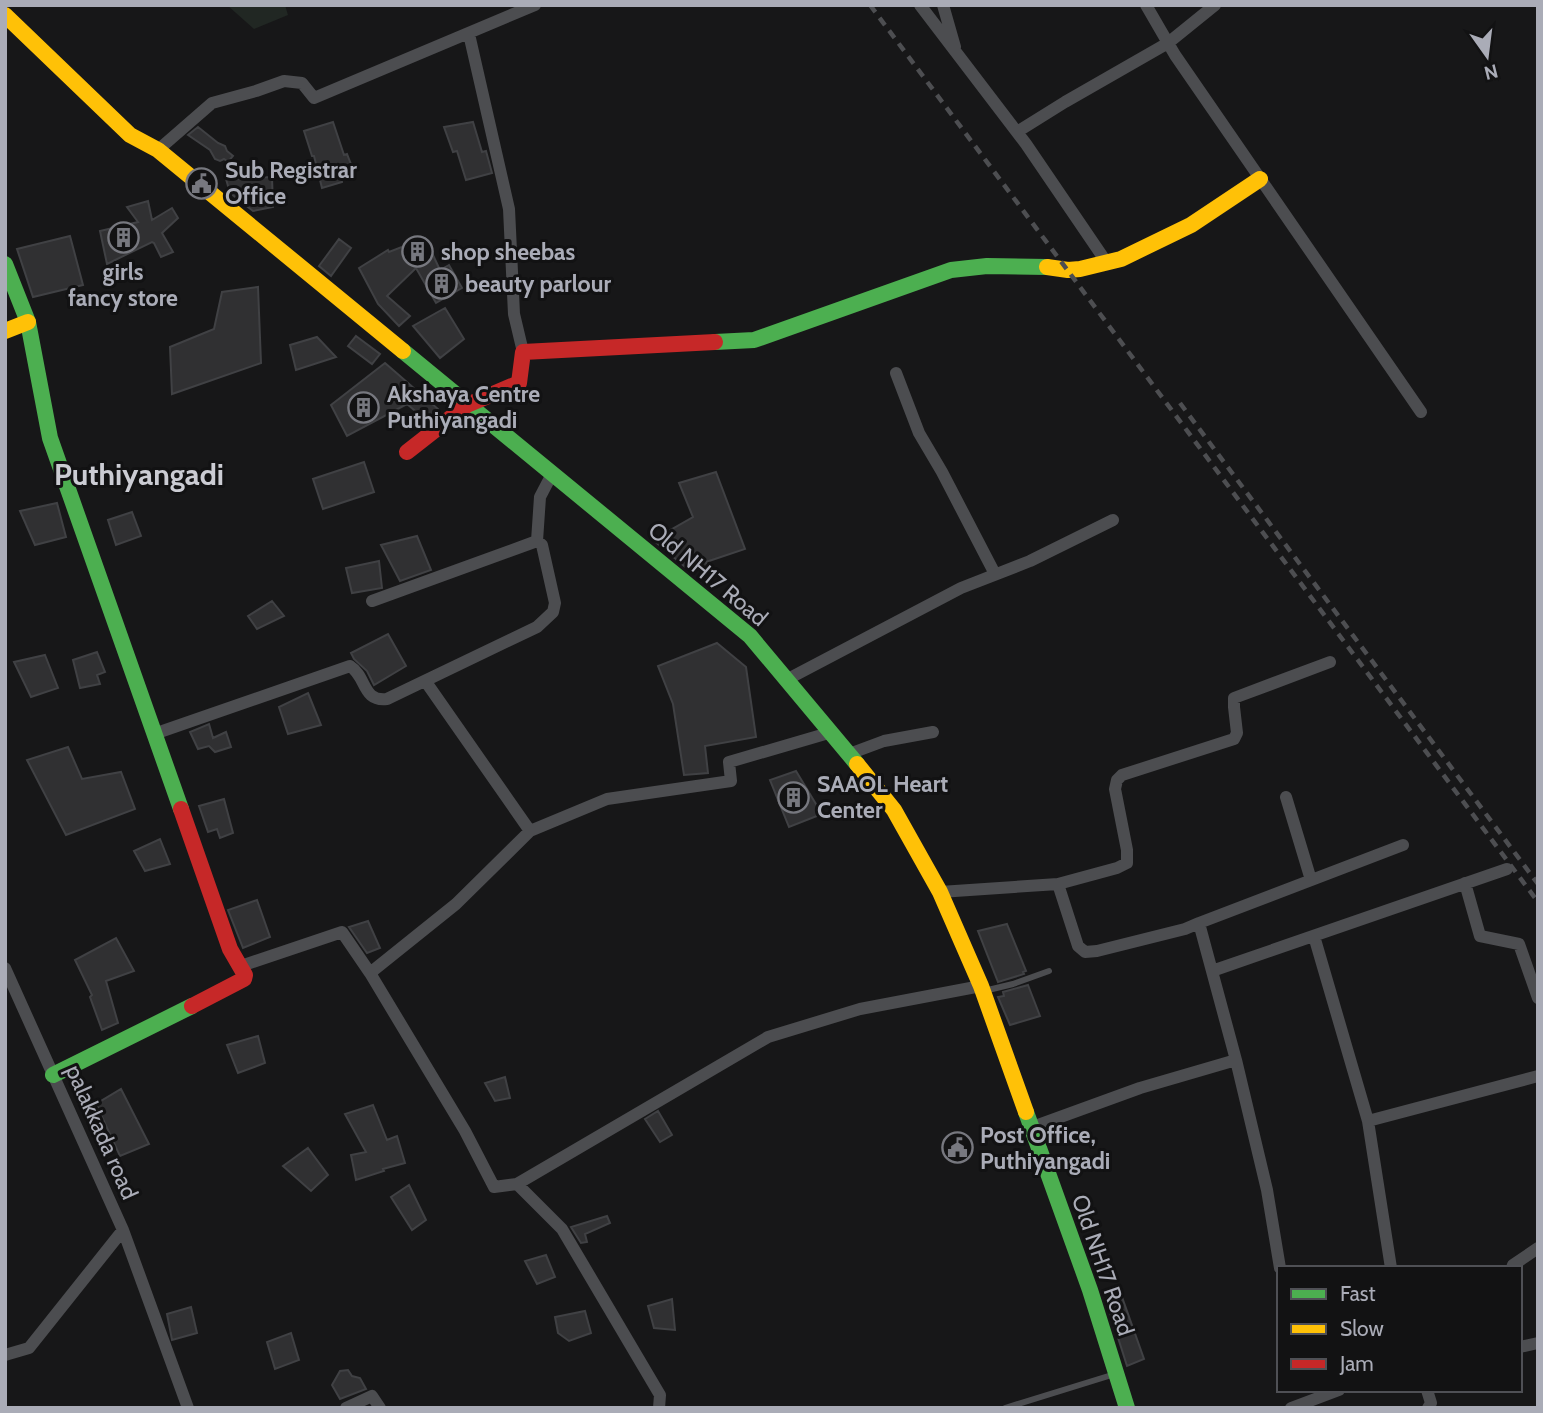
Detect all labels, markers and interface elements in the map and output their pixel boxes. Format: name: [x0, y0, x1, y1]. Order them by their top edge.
north arrow: [1452, 21, 1522, 91]
text: N: [1482, 59, 1500, 85]
place label: Sub Registrar Office: [225, 156, 357, 210]
public building icon: Sub Registrar Office: [185, 166, 219, 200]
building icon: girls fancy store: [106, 221, 140, 255]
building icon: shop sheebas: [401, 235, 435, 269]
place label: shop sheebas: [441, 238, 576, 266]
place label: girls fancy store: [68, 258, 178, 312]
building icon: beauty parlour: [425, 267, 459, 301]
place label: beauty parlour: [465, 270, 611, 298]
place label: Akshaya Centre Puthiyangadi: [387, 380, 540, 434]
building icon: Akshaya Centre Puthiyangadi: [347, 390, 381, 424]
district label: Puthiyangadi: [54, 456, 224, 493]
street label: Old NH17 Road: [643, 516, 773, 632]
place label: SAAOL Heart Center: [817, 770, 948, 824]
building icon: SAAOL Heart Center: [777, 780, 811, 814]
street label: palakkada road: [60, 1060, 144, 1204]
place label: Post Office, Puthiyangadi: [980, 1121, 1110, 1175]
public building icon: Post Office, Puthiyangadi: [940, 1131, 974, 1165]
street label: Old NH17 Road: [1066, 1191, 1140, 1339]
legend: [1277, 1266, 1522, 1392]
text: Fast: [1340, 1281, 1376, 1306]
text: Slow: [1340, 1316, 1384, 1341]
text: Jam: [1339, 1351, 1374, 1376]

